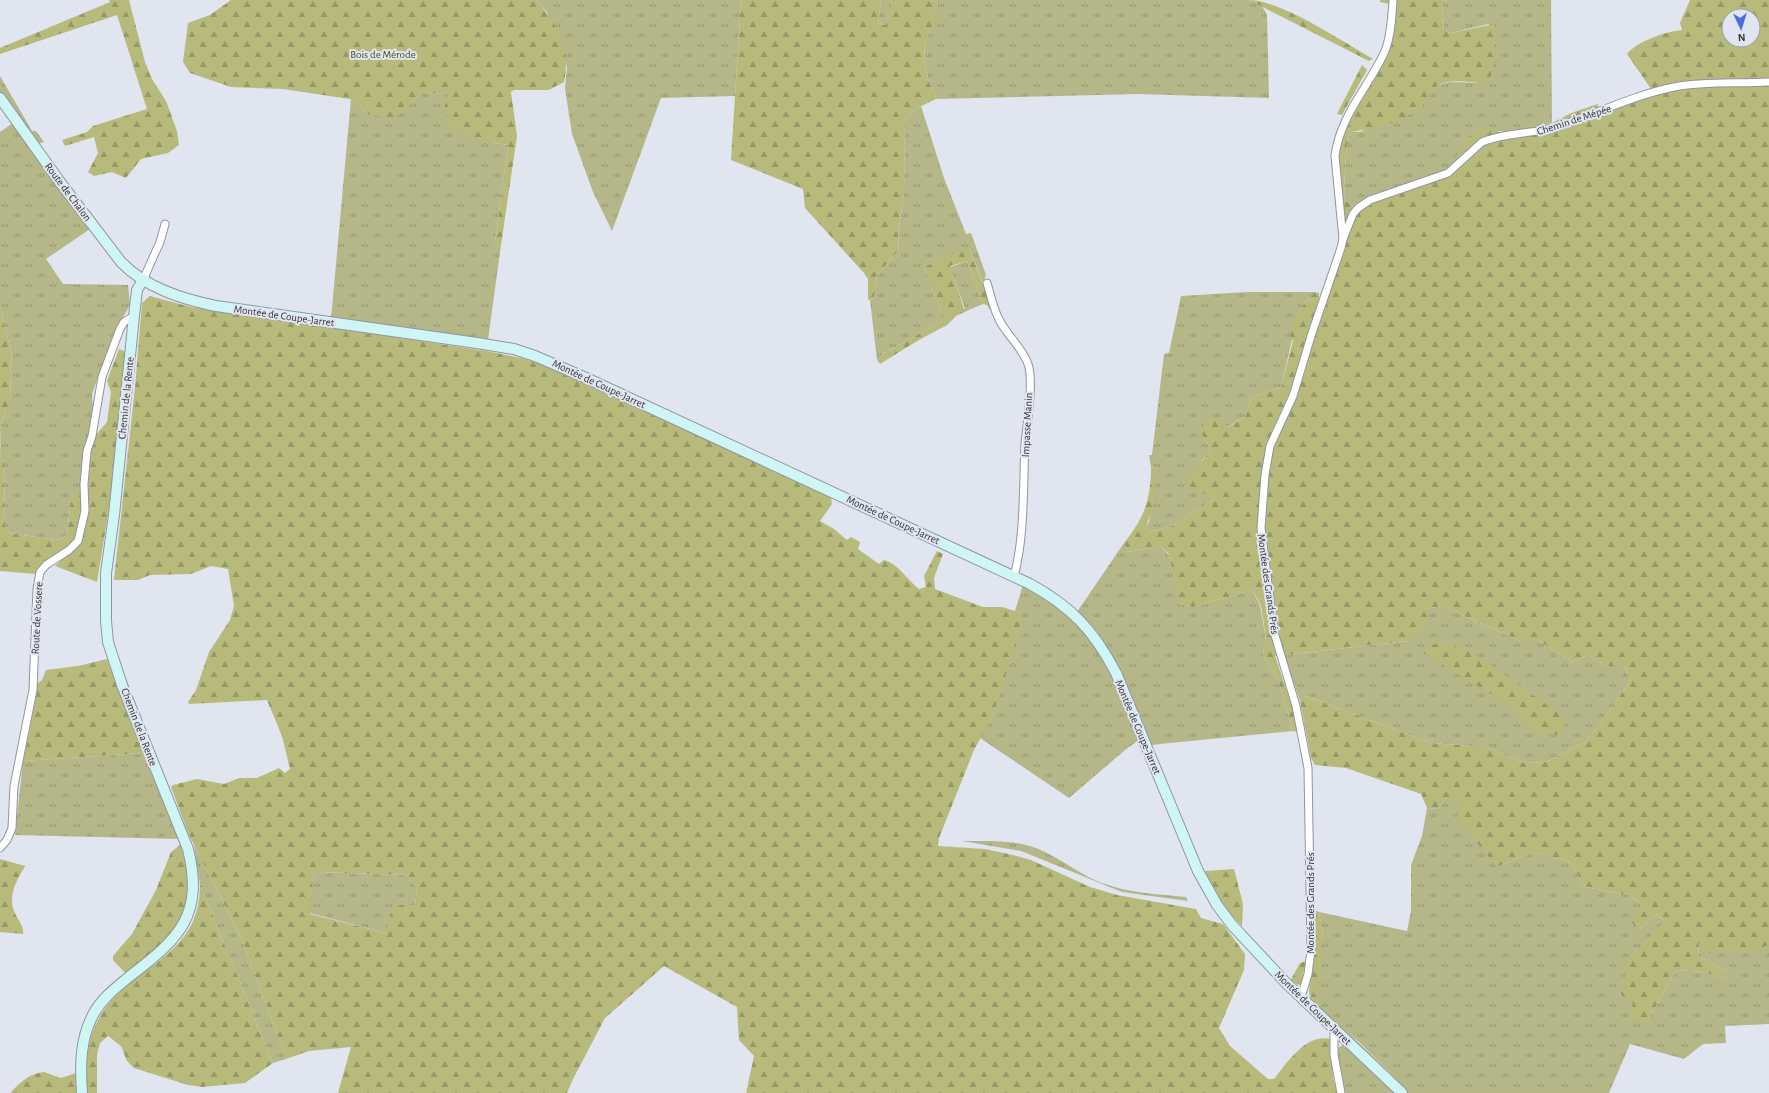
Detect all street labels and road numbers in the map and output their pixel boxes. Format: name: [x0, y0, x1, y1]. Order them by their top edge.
street label: Chemin de Mépée: [1536, 103, 1612, 137]
street label: Route de Chalon: [43, 161, 93, 223]
street label: Montée de Coupe-Jarret: [233, 303, 335, 329]
street label: Chemin de la Rente: [116, 356, 136, 440]
street label: Montée de Coupe-Jarret: [551, 358, 648, 411]
street label: Impasse Manin: [1020, 392, 1034, 458]
street label: Montée de Coupe-Jarret: [845, 494, 942, 547]
street label: Montée des Grands Prés: [1255, 533, 1281, 635]
street label: Route de Vossere: [30, 582, 44, 654]
street label: Montée de Coupe-Jarret: [1113, 678, 1163, 776]
street label: Chemin de la Rente: [119, 686, 159, 768]
street label: Montée des Grands Prés: [1305, 852, 1316, 954]
street label: Montée de Coupe-Jarret: [1273, 969, 1354, 1048]

